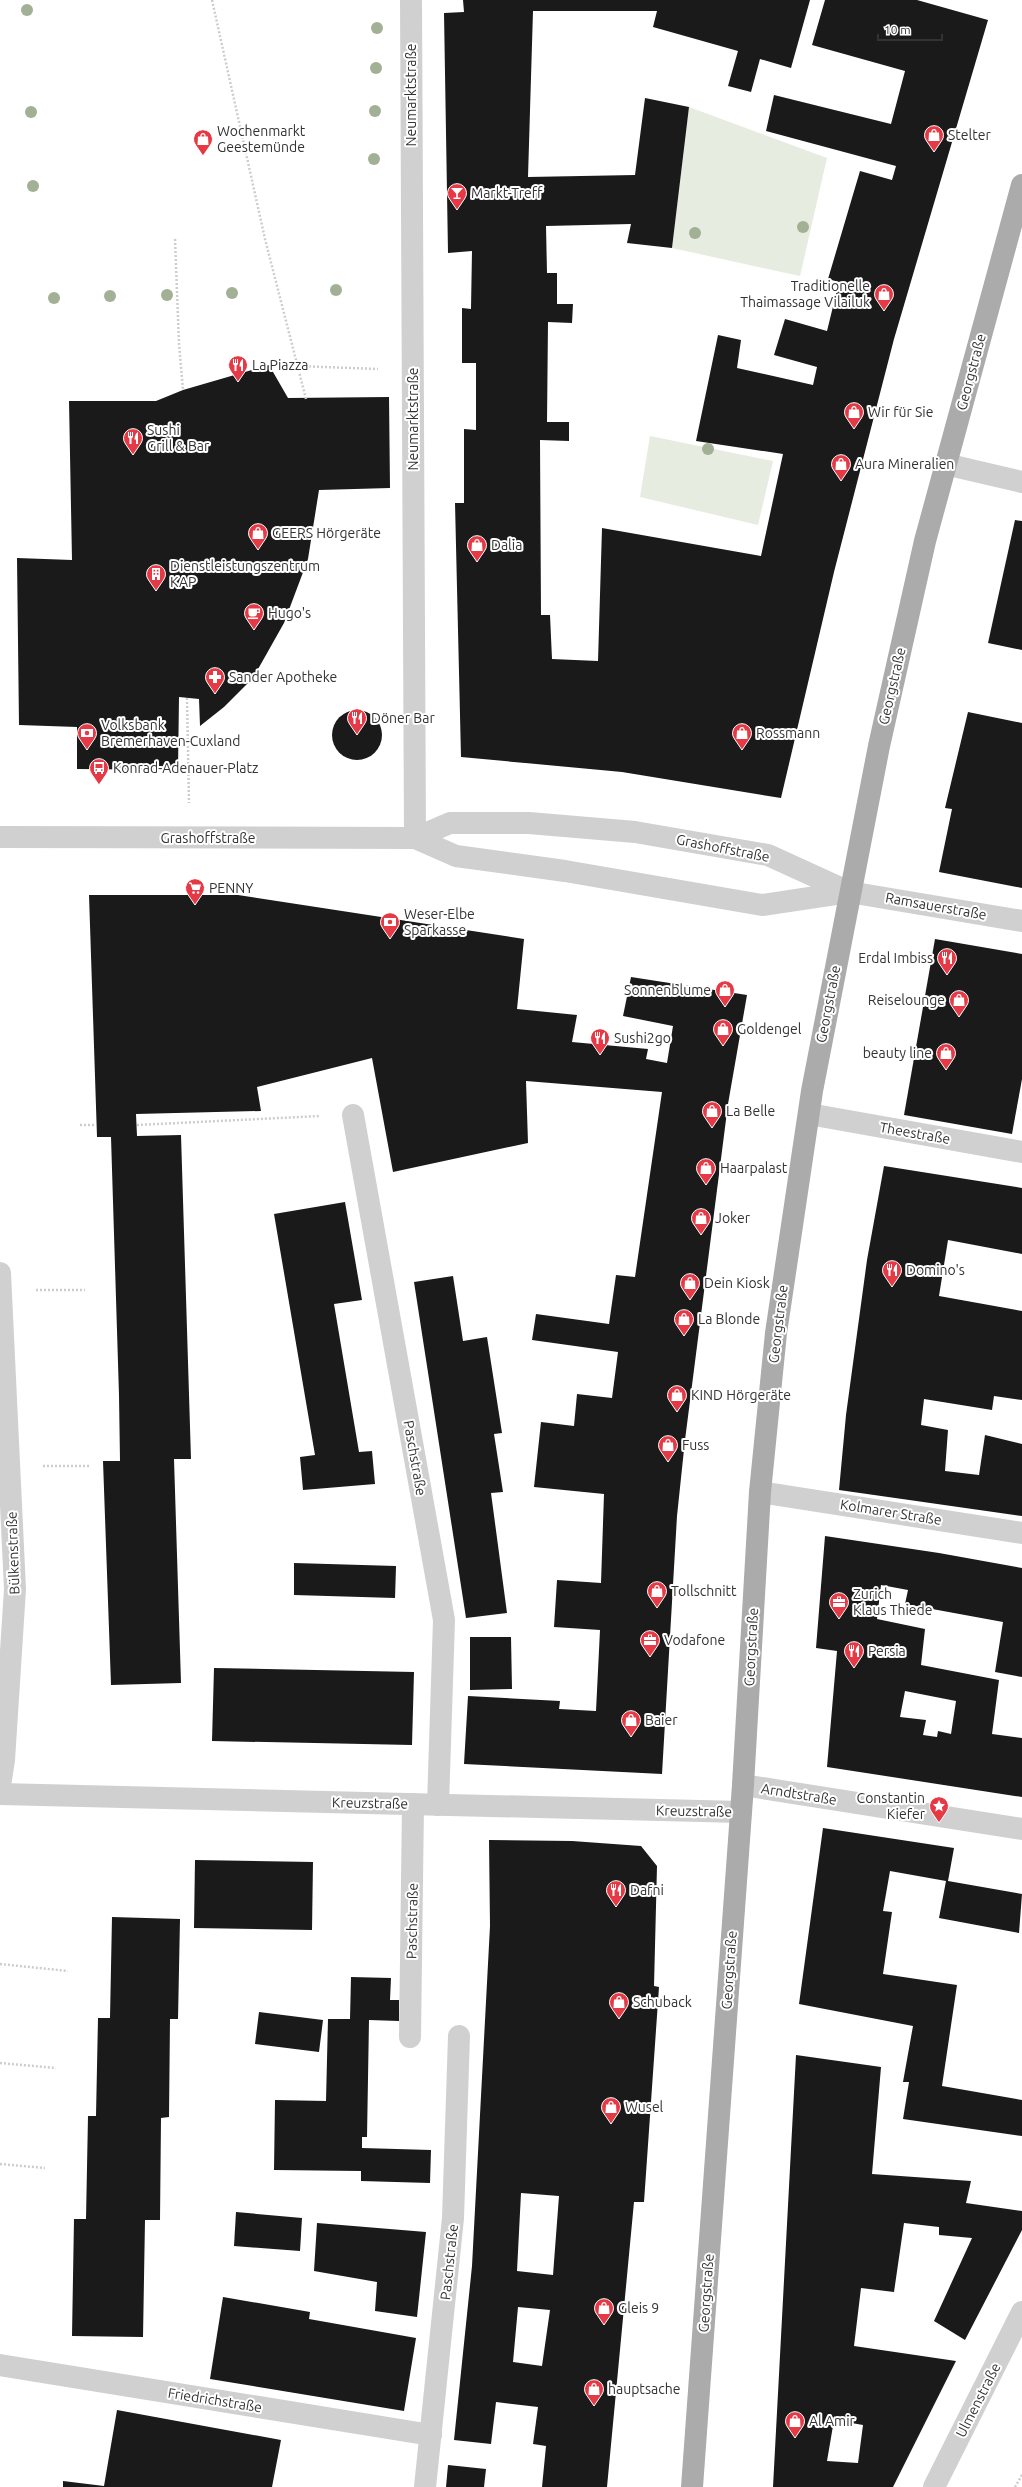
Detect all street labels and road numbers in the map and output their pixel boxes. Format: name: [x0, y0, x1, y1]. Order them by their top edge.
street label: Neumarktstraße: [403, 43, 419, 147]
street label: Georgstraße: [953, 332, 989, 412]
street label: Neumarktstraße: [405, 367, 421, 471]
street label: Georgstraße: [875, 646, 909, 726]
street label: Grashoffstraße: [161, 830, 255, 846]
street label: Grashoffstraße: [675, 831, 771, 865]
street label: Ramsauerstraße: [884, 889, 988, 923]
street label: Georgstraße: [813, 964, 843, 1044]
street label: Theestraße: [878, 1119, 952, 1147]
street label: Georgstraße: [765, 1284, 791, 1364]
street label: Paschstraße: [400, 1419, 430, 1497]
street label: Kolmarer Straße: [839, 1496, 943, 1528]
street label: Bülkenstraße: [4, 1511, 22, 1595]
street label: Georgstraße: [741, 1607, 761, 1687]
street label: Arndtstraße: [760, 1780, 838, 1808]
street label: Kreuzstraße: [332, 1794, 408, 1812]
street label: Kreuzstraße: [656, 1802, 732, 1820]
street label: Paschstraße: [403, 1883, 421, 1959]
street label: Georgstraße: [718, 1930, 740, 2010]
street label: Paschstraße: [437, 2223, 461, 2301]
street label: Georgstraße: [695, 2253, 717, 2333]
street label: Ulmenstraße: [952, 2360, 1004, 2440]
street label: Friedrichstraße: [167, 2385, 263, 2415]

